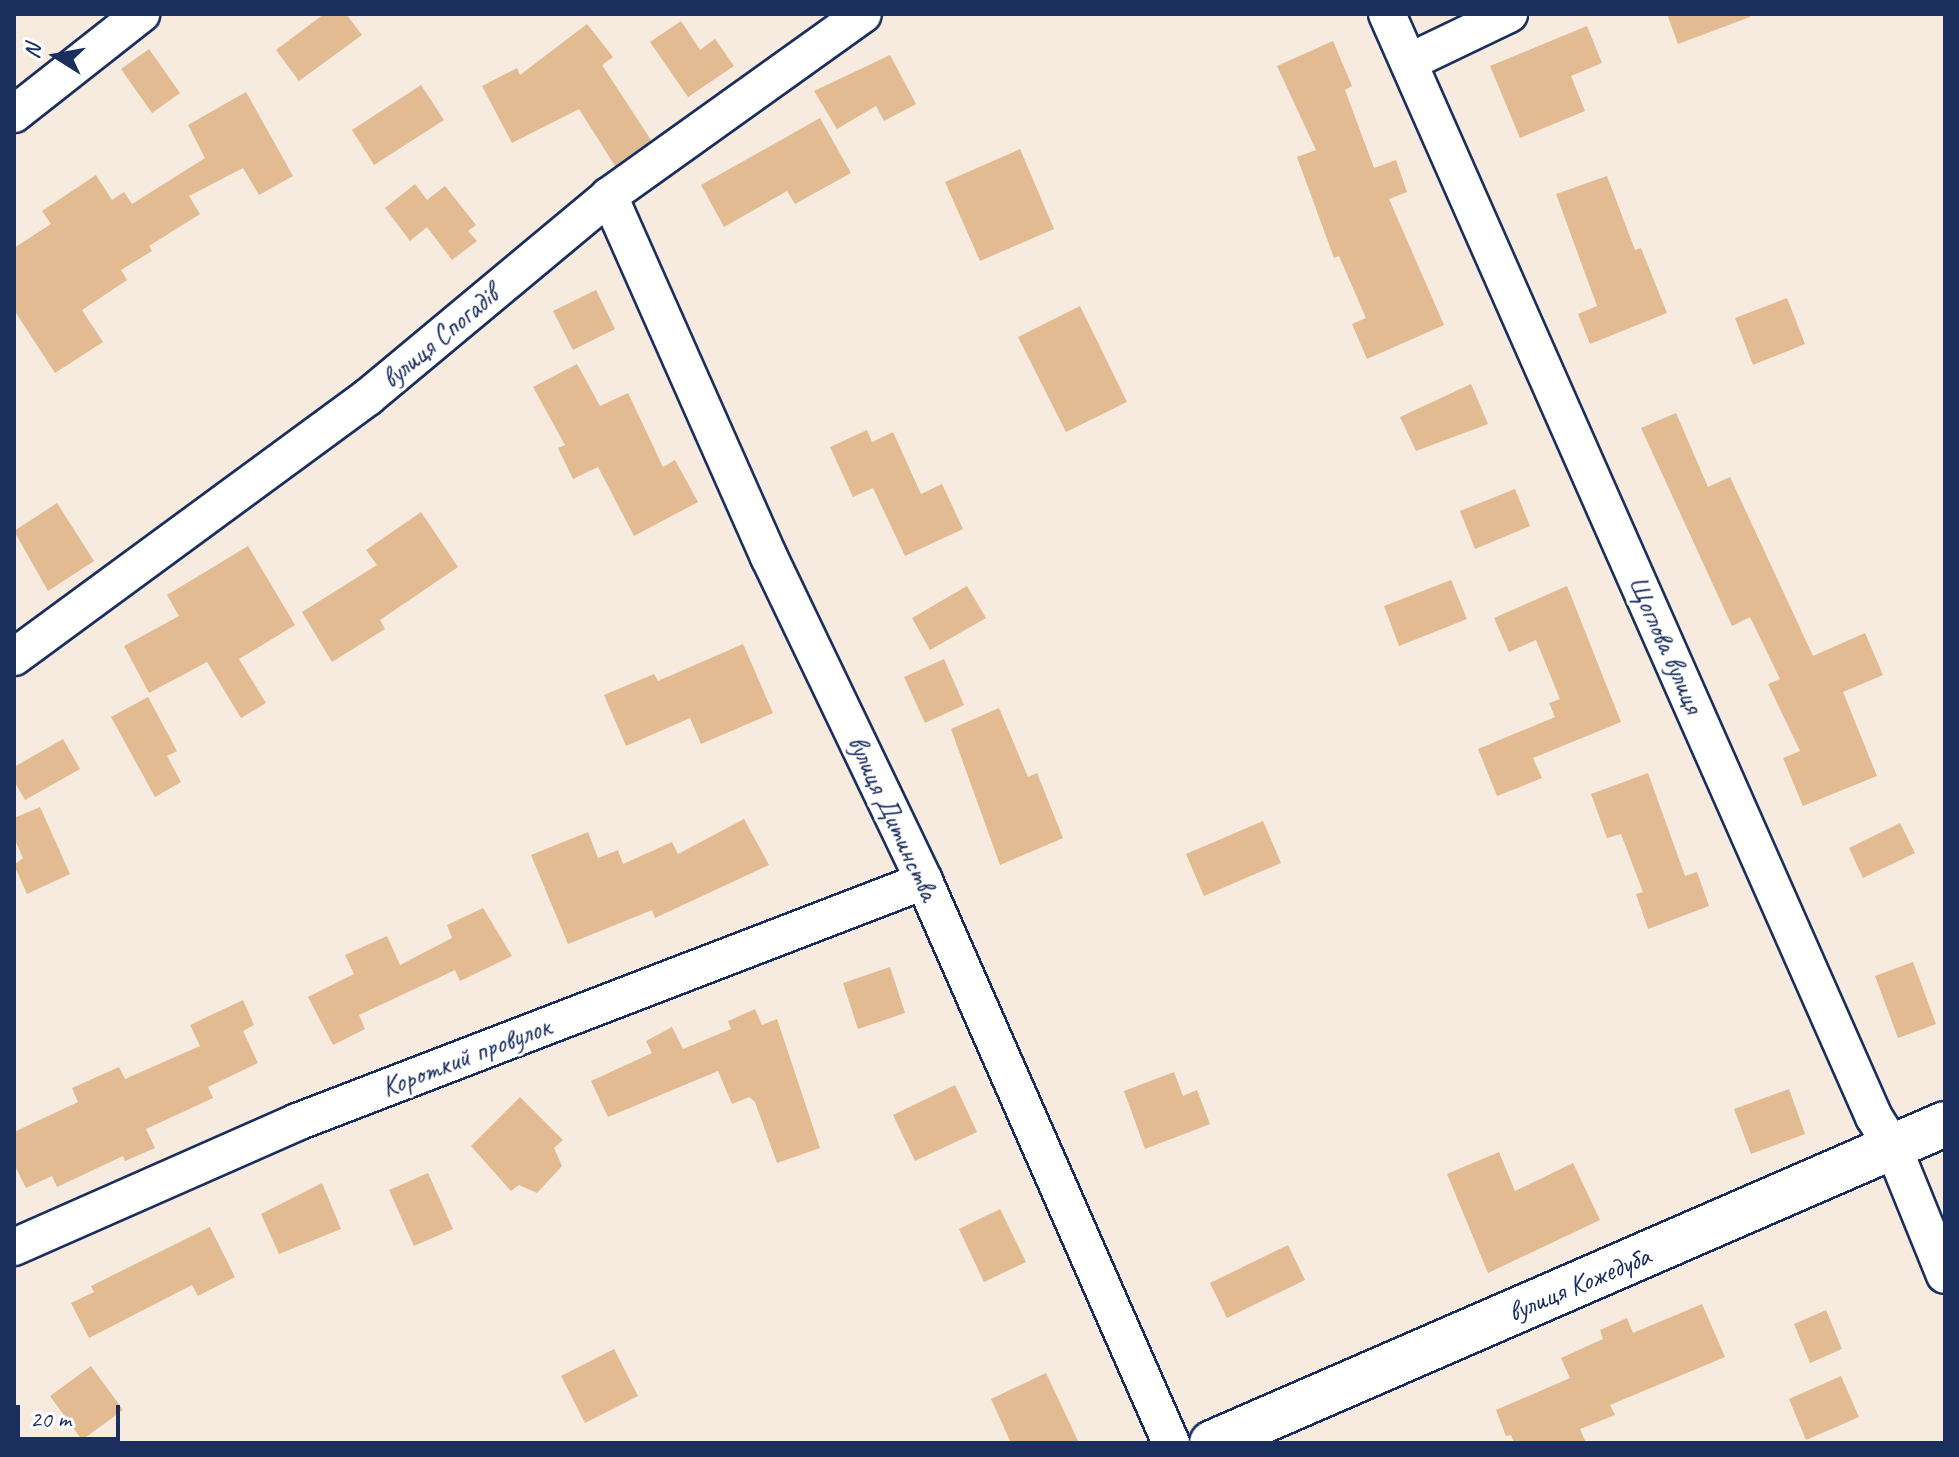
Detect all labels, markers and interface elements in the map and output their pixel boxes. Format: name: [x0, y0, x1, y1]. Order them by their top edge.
north arrow: [16, 16, 96, 96]
text: N: [17, 42, 47, 61]
street label: вулиця Спогадів: [375, 278, 505, 396]
street label: Щоглова вулиця: [1621, 572, 1711, 718]
street label: вулиця Дитинства: [840, 730, 946, 906]
street label: Короткий провулок: [377, 1009, 555, 1105]
street label: вулиця Кожедуба: [1503, 1239, 1655, 1329]
scale bar: [20, 1389, 124, 1439]
text: 20 m: [30, 1404, 71, 1434]

